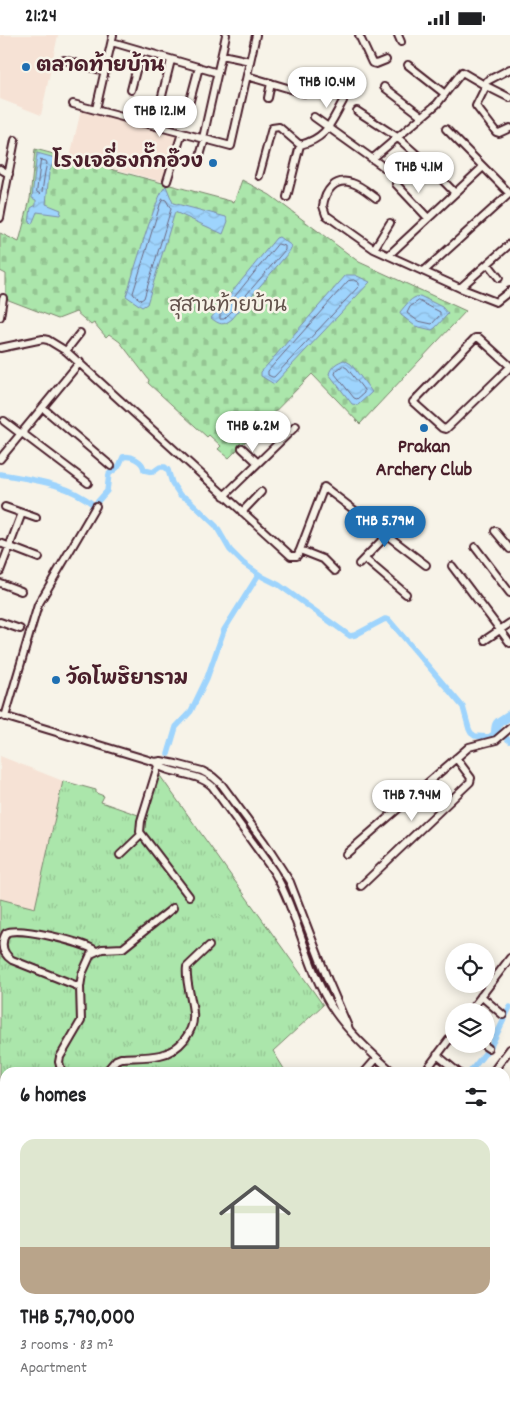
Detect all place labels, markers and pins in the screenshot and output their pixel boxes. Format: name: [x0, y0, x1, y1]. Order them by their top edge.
place label: ตลาดท้ายบ้าน: [36, 51, 165, 81]
marker: ตลาดท้ายบ้าน: [20, 61, 32, 73]
pin: THB 10.4M: [270, 67, 384, 109]
pin: THB 12.1M: [103, 96, 217, 138]
place label: โรงเจอี่ธงกั๊กอ๊วง: [52, 141, 203, 177]
pin: THB 4.1M: [367, 151, 471, 194]
marker: โรงเจอี่ธงกั๊กอ๊วง: [207, 157, 219, 169]
pin: THB 6.2M: [201, 411, 305, 453]
marker: Prakan Archery Club: [418, 422, 430, 434]
place label: Prakan Archery Club: [376, 434, 473, 485]
pin: THB 5.79M: [328, 505, 442, 548]
place label: วัดโพธิยาราม: [66, 664, 188, 694]
marker: วัดโพธิยาราม: [50, 674, 62, 686]
pin: THB 7.94M: [355, 779, 469, 822]

